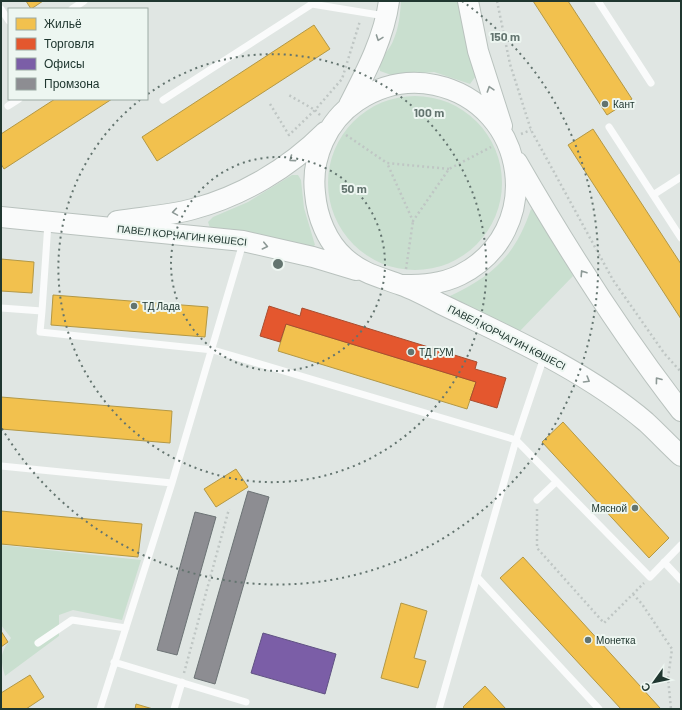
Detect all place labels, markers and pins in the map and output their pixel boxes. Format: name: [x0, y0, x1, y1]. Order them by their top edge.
place label: Кант: [613, 98, 635, 110]
marker: Кант: [600, 99, 610, 109]
centre of rings: [271, 257, 285, 271]
place label: ТД Лада: [142, 300, 181, 312]
marker: ТД Лада: [129, 301, 139, 311]
place label: ТД ГУМ: [419, 346, 454, 358]
marker: ТД ГУМ: [406, 347, 416, 357]
place label: Мясной: [592, 502, 627, 514]
marker: Мясной: [630, 503, 640, 513]
place label: Монетка: [596, 634, 636, 646]
marker: Монетка: [583, 635, 593, 645]

